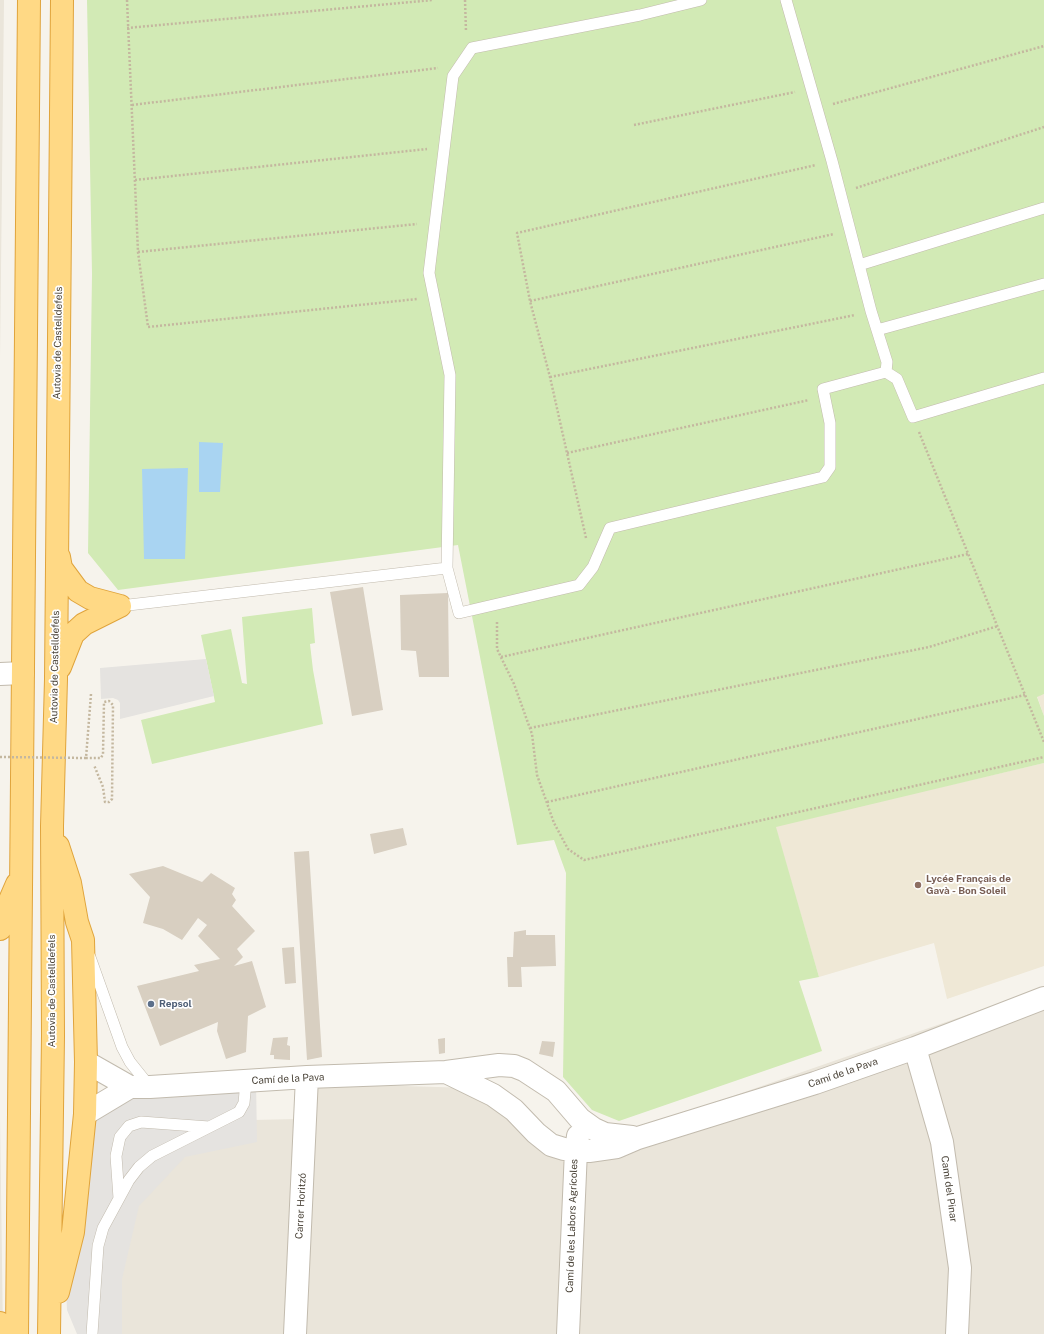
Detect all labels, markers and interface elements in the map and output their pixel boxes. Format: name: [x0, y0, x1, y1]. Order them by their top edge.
street label: Autovia de Castelldefels: [51, 286, 65, 400]
street label: Autovia de Castelldefels: [48, 610, 62, 724]
place label: Lycée Français de Gavà - Bon Soleil: [926, 873, 1011, 896]
marker: Lycée Français de Gavà - Bon Soleil: [913, 880, 923, 890]
street label: Autovia de Castelldefels: [46, 935, 58, 1047]
place label: Repsol: [159, 998, 192, 1010]
marker: Repsol: [146, 999, 156, 1009]
street label: Camí de la Pava: [807, 1055, 879, 1091]
street label: Camí de la Pava: [251, 1071, 325, 1087]
street label: Camí del Pinar: [938, 1155, 960, 1223]
street label: Camí de les Labors Agrícoles: [564, 1159, 580, 1293]
street label: Carrer Horitzó: [293, 1173, 309, 1239]

